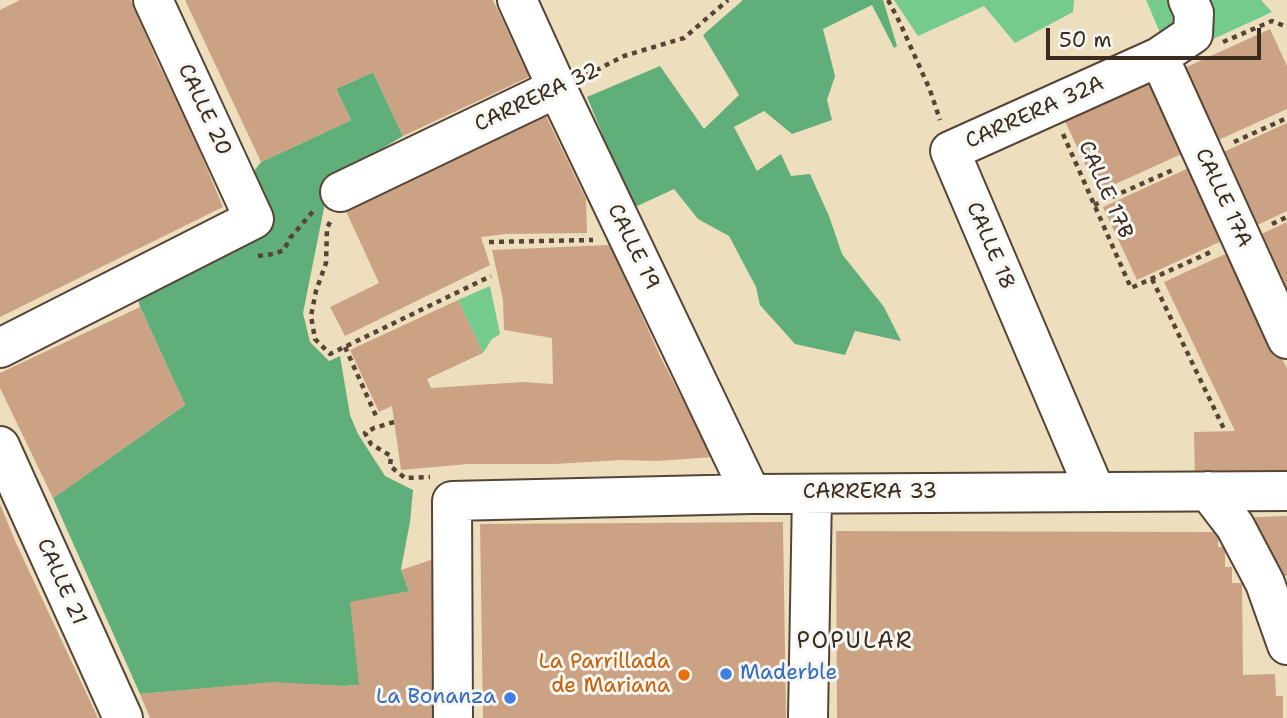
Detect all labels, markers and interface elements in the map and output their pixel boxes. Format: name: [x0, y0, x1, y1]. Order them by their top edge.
scale bar: [1049, 14, 1264, 58]
text: 50 m: [1059, 26, 1112, 54]
street label: CARRERA 32: [471, 58, 603, 138]
street label: CALLE 20: [172, 60, 236, 160]
street label: CARRERA 32A: [962, 71, 1108, 155]
street label: CALLE 17B: [1072, 137, 1138, 243]
street label: CALLE 17A: [1189, 145, 1257, 251]
street label: CALLE 18: [960, 198, 1020, 294]
street label: CALLE 19: [601, 200, 665, 294]
street label: CARRERA 33: [803, 480, 937, 506]
street label: CALLE 21: [31, 535, 91, 629]
district label: POPULAR: [797, 628, 913, 656]
place label: La Parrillada de Mariana: [539, 650, 670, 700]
place label: Maderble: [740, 661, 837, 687]
marker: Maderble: [718, 666, 734, 682]
marker: La Parrillada de Mariana: [676, 667, 692, 683]
place label: La Bonanza: [376, 685, 496, 711]
marker: La Bonanza: [502, 690, 518, 706]

